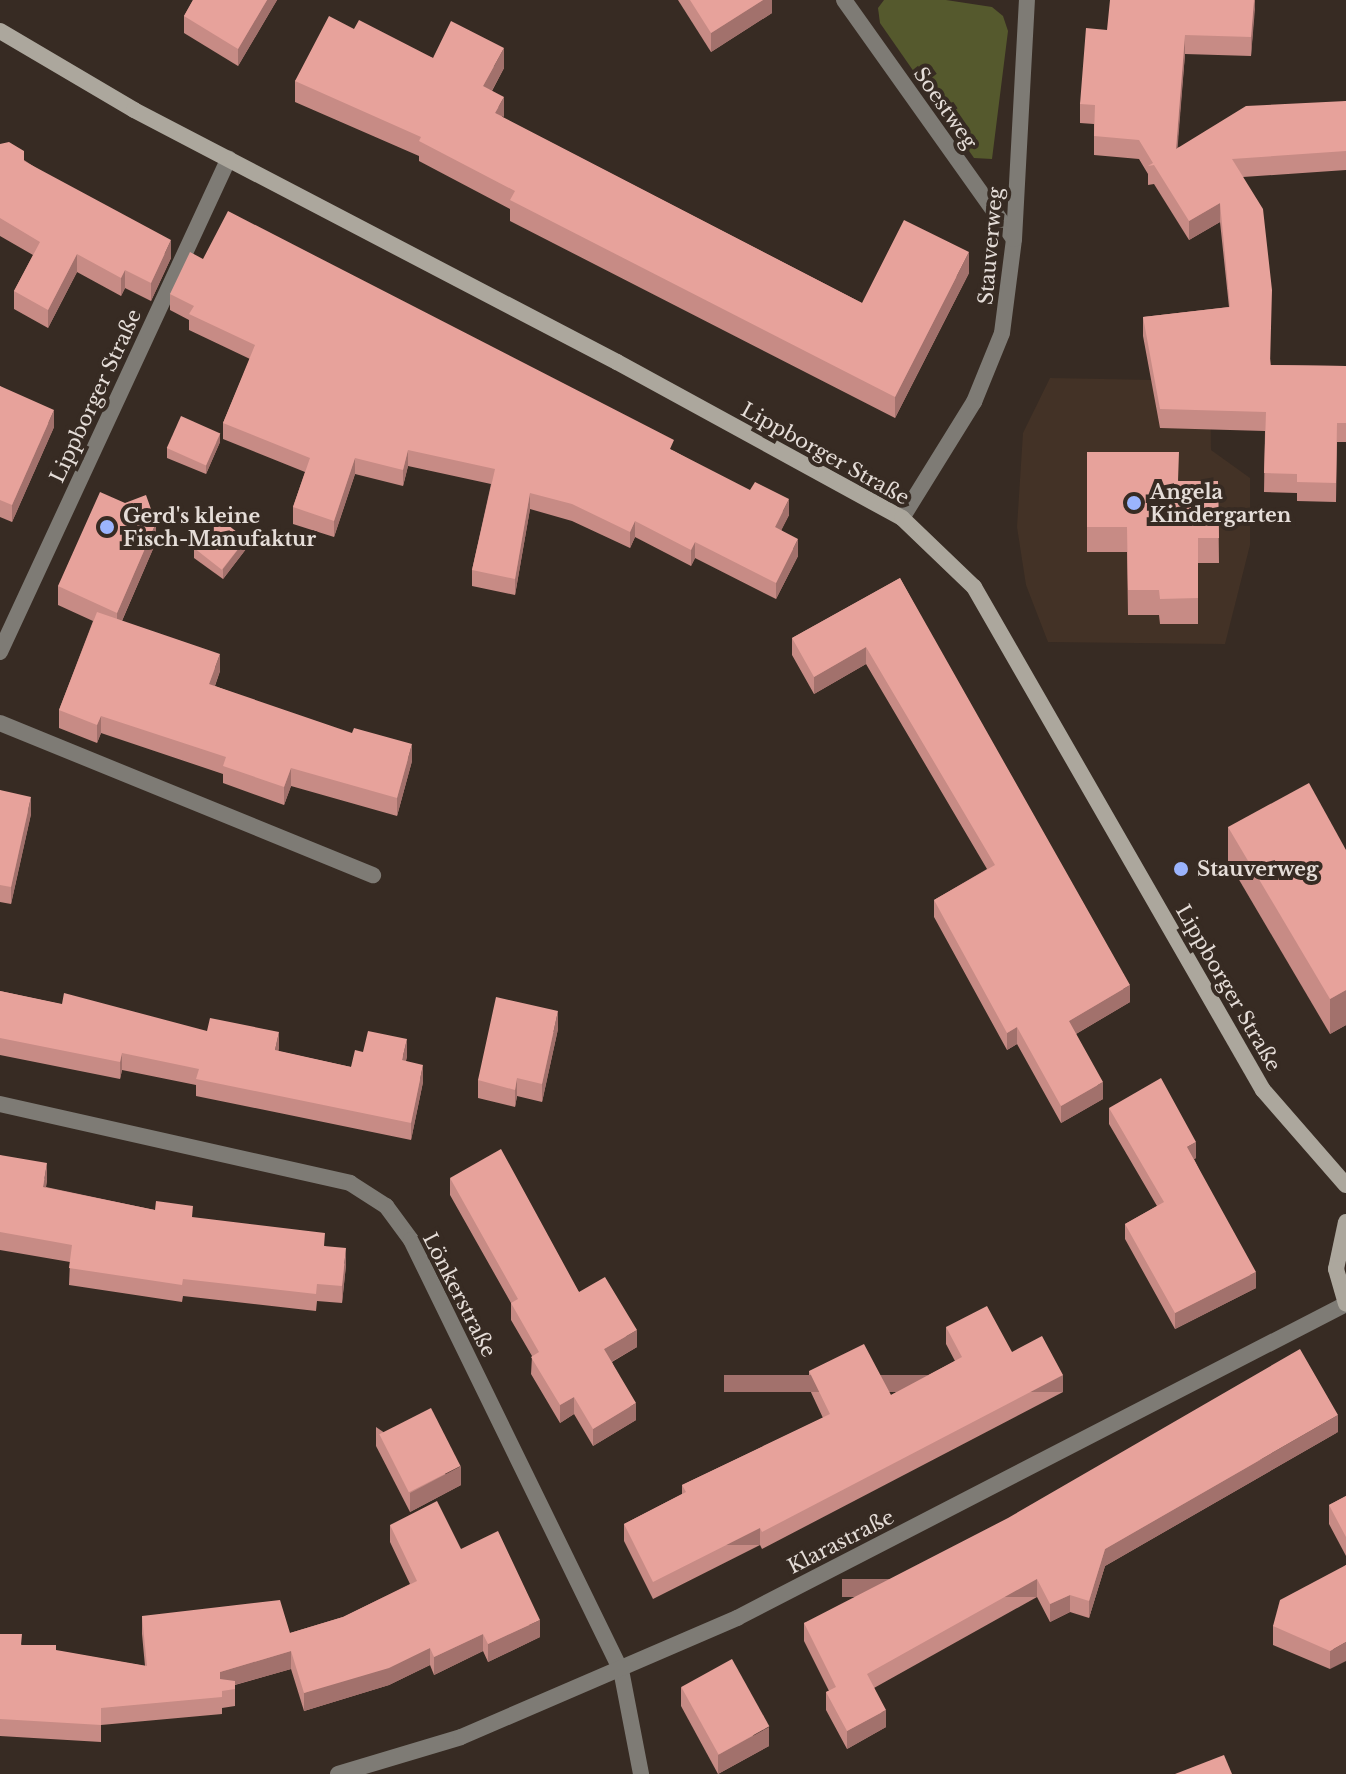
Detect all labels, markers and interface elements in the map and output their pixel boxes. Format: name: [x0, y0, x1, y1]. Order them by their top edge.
street label: Soestweg: [908, 63, 982, 153]
street label: Stauverweg: [974, 186, 1008, 306]
street label: Lippborger Straße: [45, 305, 147, 487]
street label: Lippborger Straße: [737, 398, 913, 510]
place label: Angela Kindergarten: [1150, 480, 1291, 527]
marker: Angela Kindergarten: [1125, 494, 1143, 512]
place label: Gerd's kleine Fisch-Manufaktur: [123, 504, 316, 551]
marker: Gerd's kleine Fisch-Manufaktur: [98, 518, 116, 536]
place label: Stauverweg: [1197, 857, 1318, 881]
marker: Stauverweg: [1172, 860, 1190, 878]
street label: Lippborger Straße: [1170, 900, 1286, 1076]
street label: Lönkerstraße: [417, 1229, 501, 1361]
street label: Klarastraße: [784, 1505, 898, 1579]

